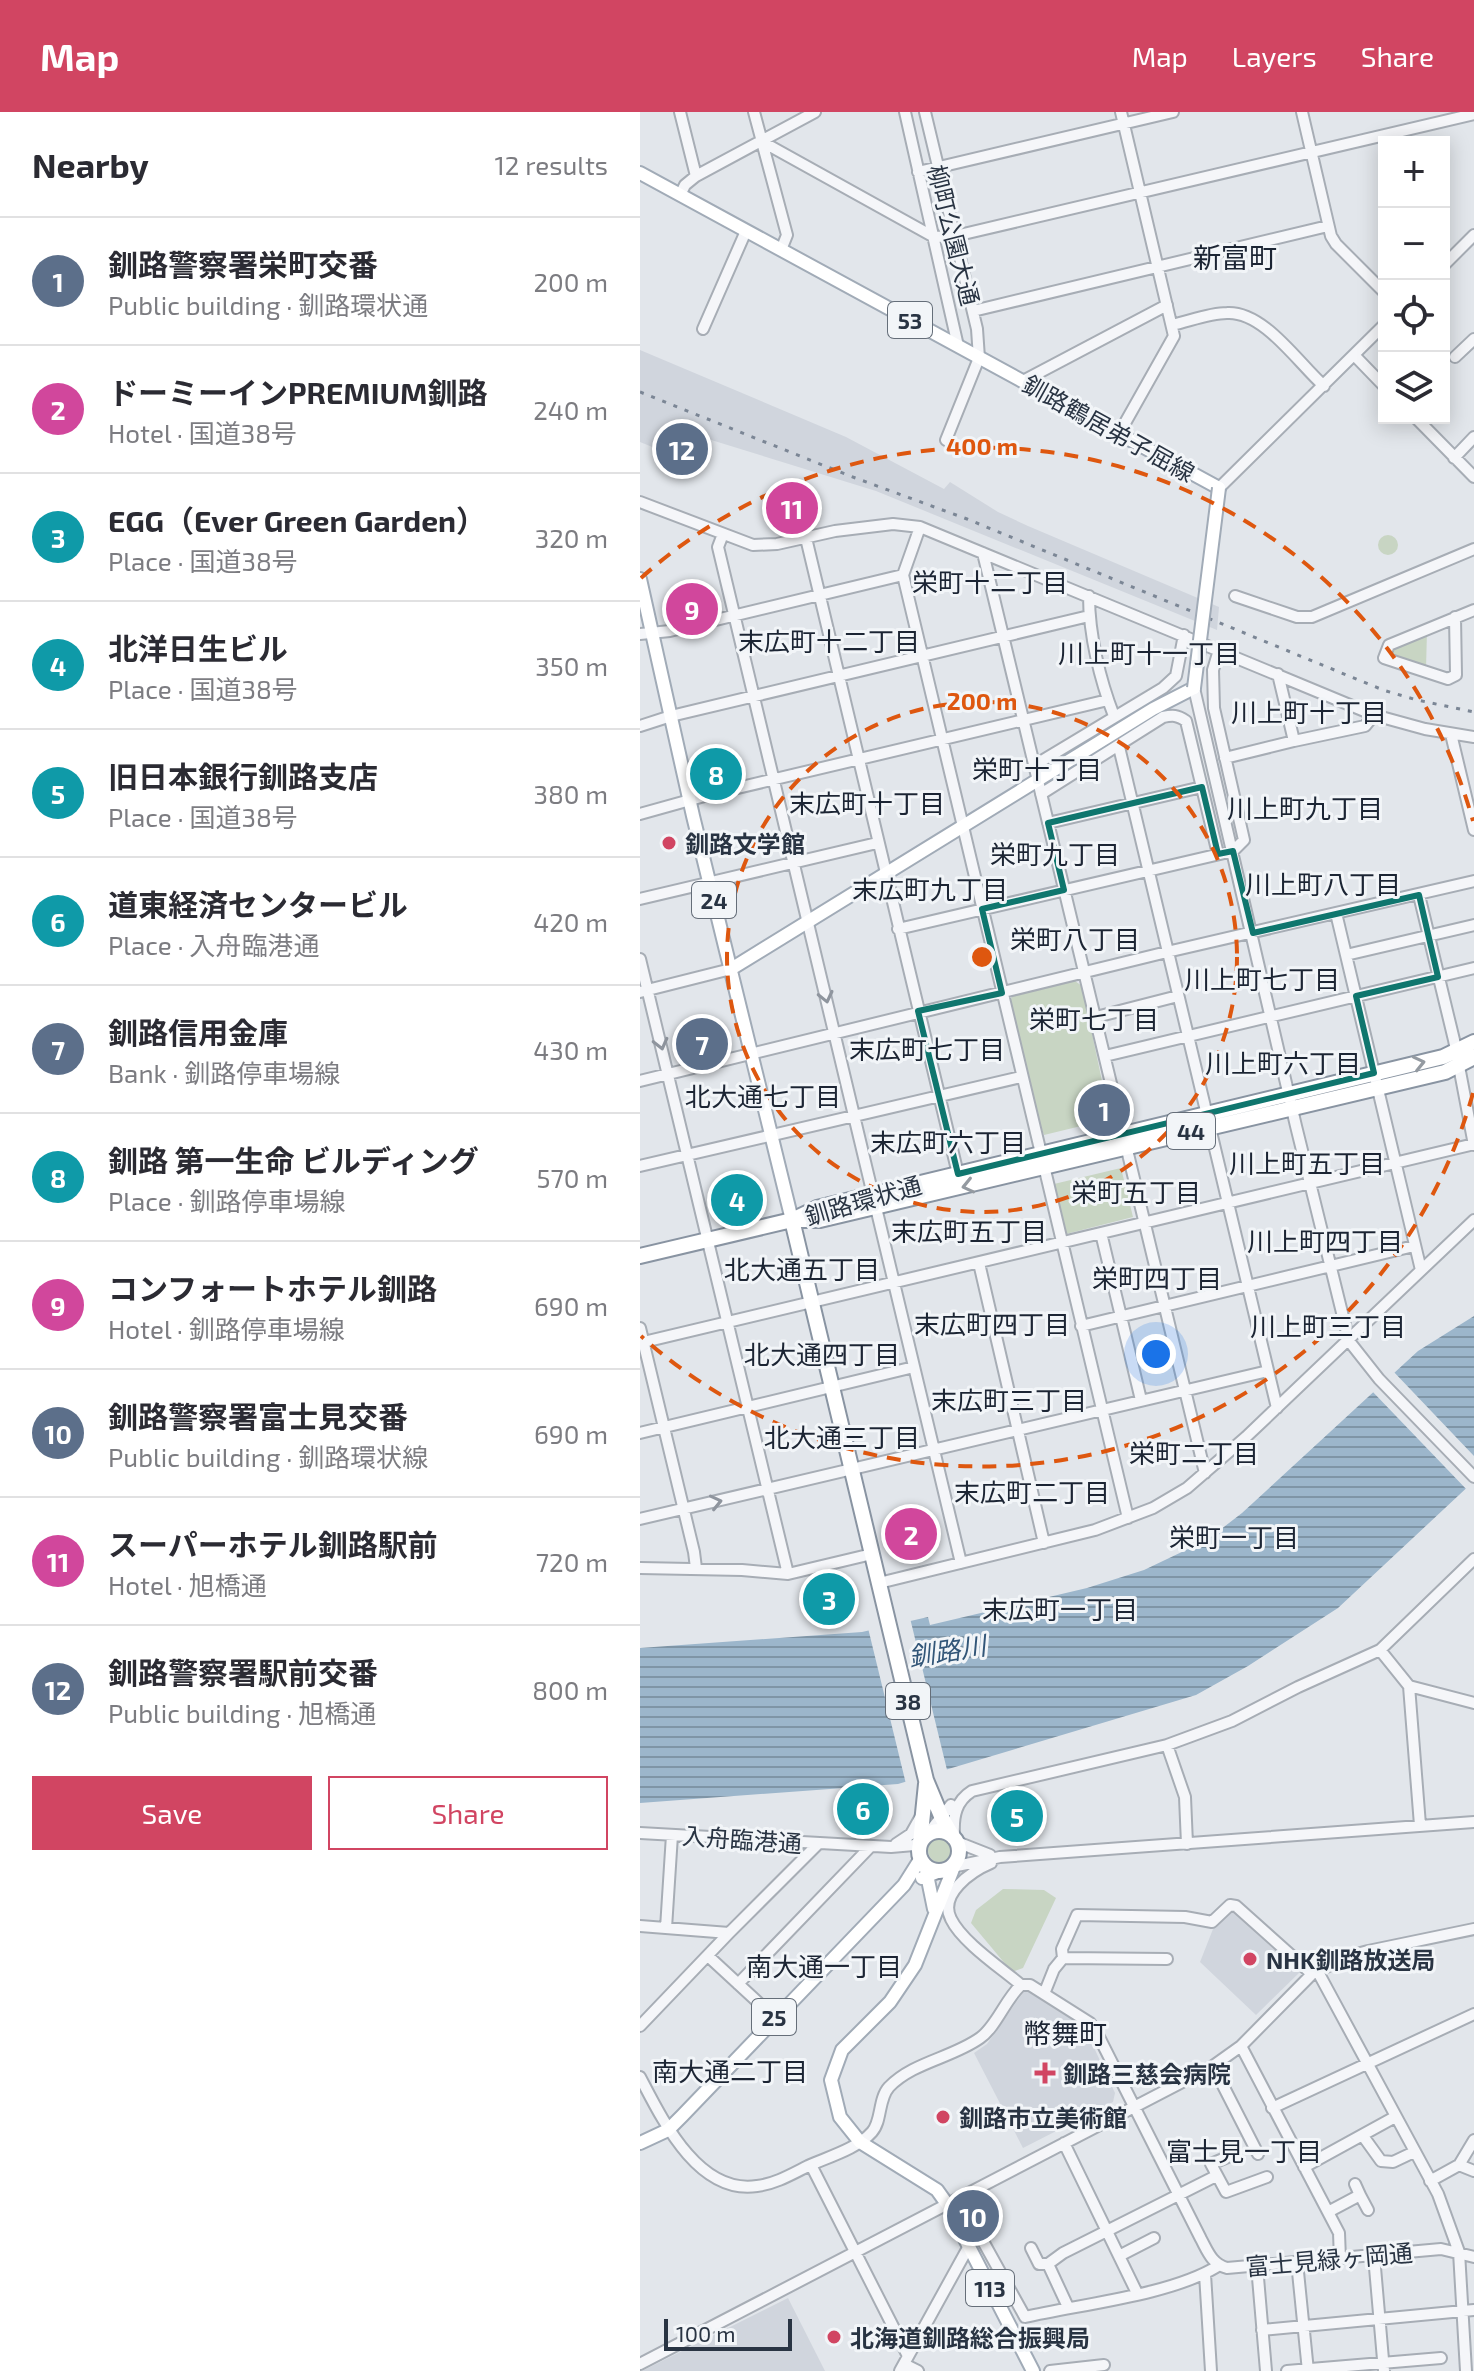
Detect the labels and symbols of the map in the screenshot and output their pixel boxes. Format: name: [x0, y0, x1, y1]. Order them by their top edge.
street label: 柳町公園大通: [923, 162, 985, 308]
district label: 新富町: [1193, 240, 1277, 274]
road number: 53: [888, 302, 932, 338]
street label: 釧路鶴居弟子屈線: [1018, 369, 1200, 487]
pin: 12: [656, 419, 708, 479]
text: 400 m: [946, 431, 1018, 460]
pin: 11: [766, 478, 818, 538]
district label: 栄町十二丁目: [912, 566, 1068, 597]
pin: 9: [666, 579, 718, 639]
district label: 末広町十二丁目: [738, 625, 920, 656]
district label: 川上町十一丁目: [1058, 637, 1240, 668]
text: 200 m: [947, 686, 1017, 715]
district label: 川上町十丁目: [1231, 696, 1387, 727]
pin: 8: [690, 744, 742, 804]
district label: 栄町十丁目: [972, 753, 1102, 784]
district label: 末広町十丁目: [789, 787, 945, 818]
district label: 川上町九丁目: [1227, 792, 1383, 823]
place label: 釧路文学館: [685, 829, 805, 858]
marker: 釧路文学館: [660, 834, 678, 852]
district label: 栄町九丁目: [990, 838, 1120, 869]
district label: 川上町八丁目: [1245, 868, 1401, 899]
district label: 末広町九丁目: [852, 873, 1008, 904]
road number: 24: [692, 882, 736, 918]
district label: 栄町八丁目: [1010, 923, 1140, 954]
centre of rings: [968, 943, 996, 971]
district label: 川上町七丁目: [1184, 963, 1340, 994]
one-way arrow: [817, 990, 834, 1003]
district label: 栄町七丁目: [1029, 1003, 1159, 1034]
pin: 7: [676, 1014, 728, 1074]
district label: 末広町七丁目: [849, 1033, 1005, 1064]
one-way arrow: [651, 1037, 668, 1050]
district label: 川上町六丁目: [1205, 1047, 1361, 1078]
one-way arrow: [1411, 1055, 1425, 1072]
district label: 北大通七丁目: [685, 1080, 841, 1111]
pin: 1: [1078, 1080, 1130, 1140]
road number: 44: [1167, 1113, 1215, 1149]
district label: 末広町六丁目: [870, 1126, 1026, 1157]
district label: 川上町五丁目: [1229, 1147, 1385, 1178]
pin: 4: [711, 1170, 763, 1230]
street label: 釧路環状通: [801, 1170, 925, 1230]
one-way arrow: [961, 1176, 975, 1193]
district label: 栄町五丁目: [1071, 1176, 1201, 1207]
district label: 末広町五丁目: [891, 1215, 1047, 1246]
district label: 川上町四丁目: [1247, 1225, 1403, 1256]
district label: 北大通五丁目: [724, 1253, 880, 1284]
district label: 栄町四丁目: [1092, 1262, 1222, 1293]
district label: 末広町四丁目: [914, 1308, 1070, 1339]
district label: 川上町三丁目: [1250, 1310, 1406, 1341]
your location: [1136, 1334, 1176, 1374]
district label: 北大通四丁目: [744, 1338, 900, 1369]
district label: 末広町三丁目: [931, 1384, 1087, 1415]
district label: 北大通三丁目: [764, 1421, 920, 1452]
district label: 栄町二丁目: [1129, 1437, 1259, 1468]
district label: 末広町二丁目: [954, 1476, 1110, 1507]
one-way arrow: [709, 1494, 722, 1511]
pin: 2: [885, 1504, 937, 1564]
district label: 栄町一丁目: [1169, 1521, 1299, 1552]
pin: 3: [803, 1569, 855, 1629]
district label: 末広町一丁目: [982, 1593, 1138, 1624]
water label: 釧路川: [906, 1628, 991, 1671]
road number: 38: [886, 1683, 930, 1719]
pin: 6: [837, 1779, 889, 1839]
pin: 5: [991, 1786, 1043, 1846]
street label: 入舟臨港通: [681, 1820, 803, 1858]
place label: NHK釧路放送局: [1266, 1945, 1435, 1974]
district label: 南大通一丁目: [746, 1950, 902, 1981]
marker: NHK釧路放送局: [1241, 1950, 1259, 1968]
road number: 25: [752, 1999, 796, 2035]
district label: 幣舞町: [1023, 2016, 1107, 2050]
district label: 南大通二丁目: [652, 2055, 808, 2086]
place label: 釧路三慈会病院: [1063, 2059, 1231, 2088]
marker: 釧路三慈会病院: [1034, 2062, 1056, 2084]
place label: 釧路市立美術館: [959, 2103, 1127, 2132]
marker: 釧路市立美術館: [934, 2108, 952, 2126]
district label: 富士見一丁目: [1166, 2135, 1322, 2166]
pin: 10: [947, 2186, 999, 2246]
street label: 富士見緑ヶ岡通: [1244, 2237, 1414, 2281]
road number: 113: [966, 2270, 1014, 2306]
scale bar: [664, 2315, 792, 2351]
place label: 北海道釧路総合振興局: [850, 2323, 1090, 2352]
marker: 北海道釧路総合振興局: [825, 2328, 843, 2346]

